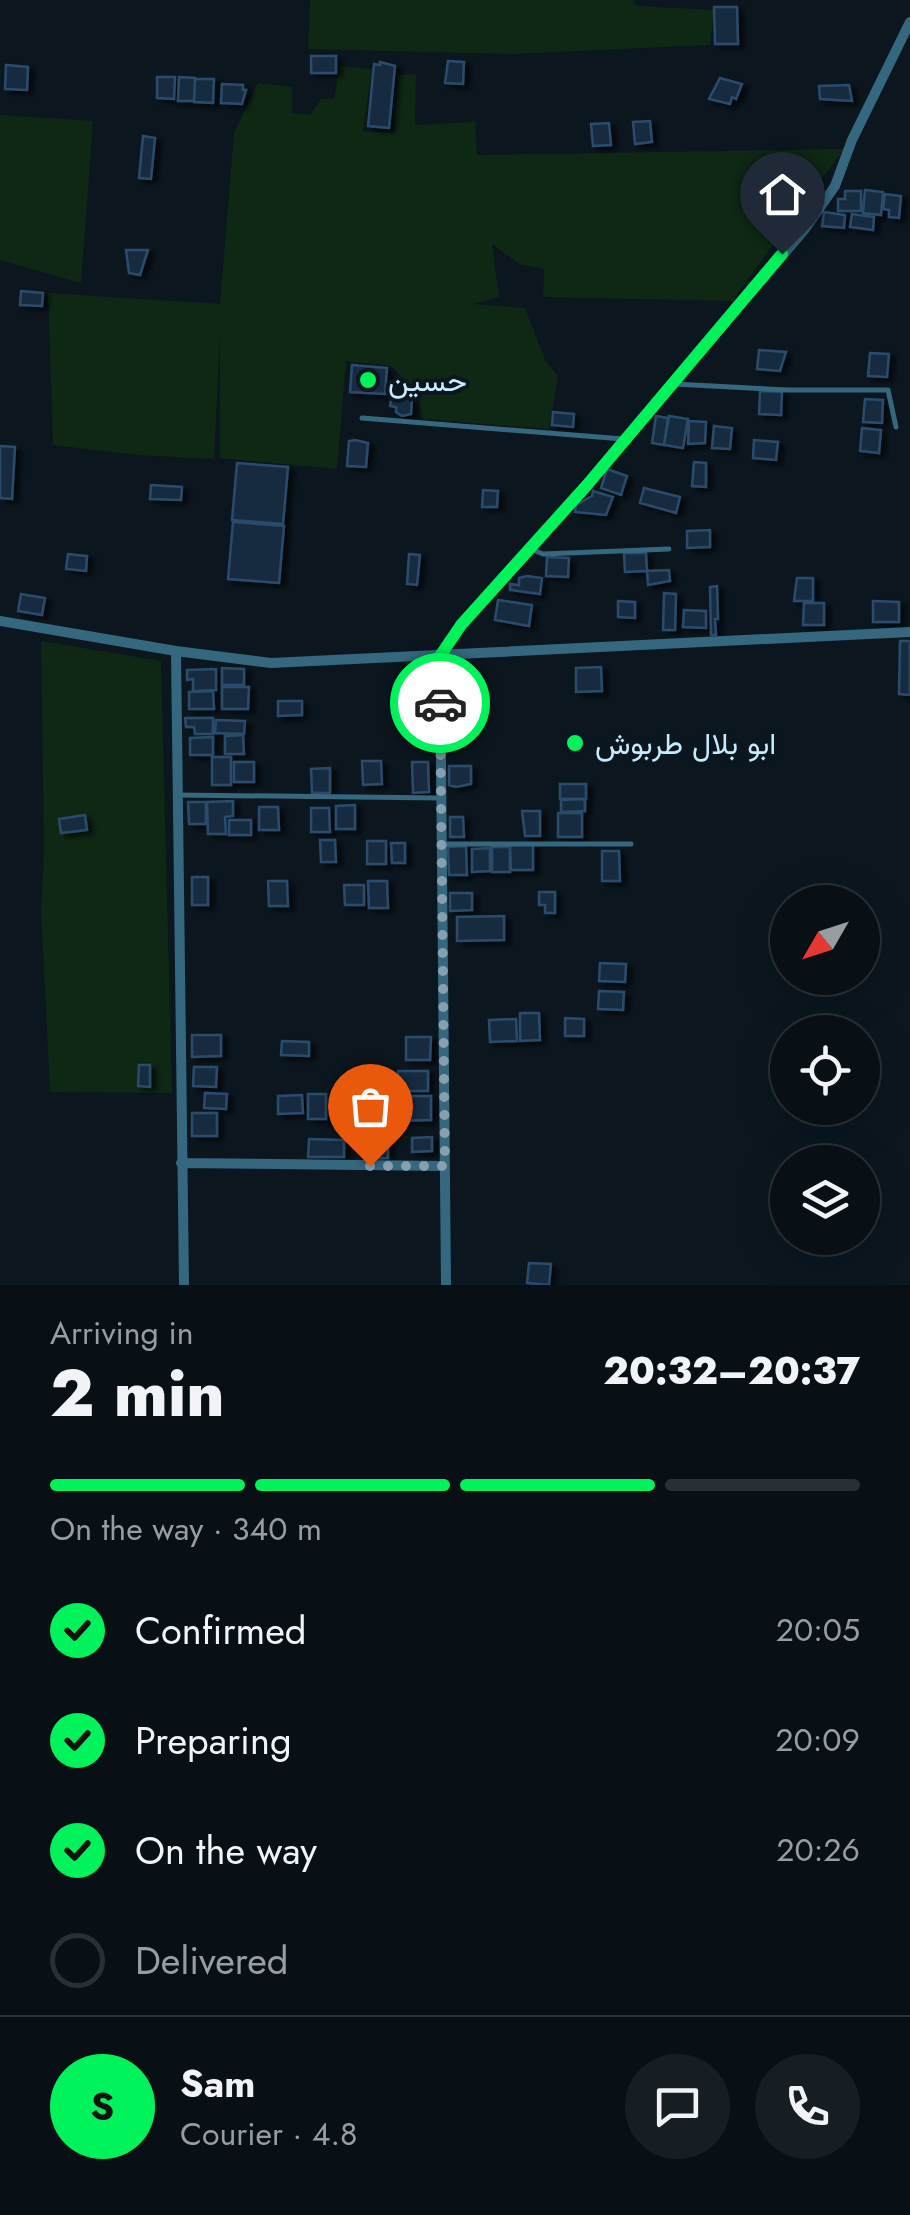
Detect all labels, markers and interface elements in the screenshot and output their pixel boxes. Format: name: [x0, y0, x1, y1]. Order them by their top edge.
pin: [740, 152, 825, 255]
icon: home: [755, 167, 810, 222]
place label: حسين: [388, 359, 467, 402]
marker: حسين: [357, 369, 379, 391]
courier: [390, 653, 490, 753]
icon: car: [413, 676, 468, 731]
place label: ابو بلال طربوش: [595, 722, 776, 765]
marker: ابو بلال طربوش: [564, 732, 586, 754]
north arrow: [770, 885, 880, 995]
map controls: [770, 885, 880, 1255]
button: locate: [770, 1015, 880, 1125]
pin: [328, 1064, 413, 1167]
icon: bag: [343, 1079, 398, 1134]
button: layers: [770, 1145, 880, 1255]
text: Arriving in: [50, 1310, 194, 1356]
text: 20:32–20:37: [603, 1343, 860, 1398]
text: 2 min: [50, 1346, 225, 1440]
text: On the way · 340 m: [50, 1506, 322, 1552]
icon: check: [50, 1603, 105, 1658]
text: Confirmed: [135, 1603, 306, 1658]
text: 20:05: [776, 1607, 860, 1653]
icon: check: [50, 1713, 105, 1768]
text: Preparing: [135, 1713, 292, 1768]
text: 20:09: [775, 1717, 860, 1763]
icon: check: [50, 1823, 105, 1878]
text: On the way: [135, 1823, 317, 1878]
text: 20:26: [776, 1827, 860, 1873]
text: Delivered: [135, 1933, 288, 1988]
button: chat: [625, 2054, 730, 2159]
button: phone: [755, 2054, 860, 2159]
text: Sam: [180, 2056, 255, 2111]
text: S: [91, 2079, 114, 2134]
text: Courier · 4.8: [180, 2111, 357, 2157]

